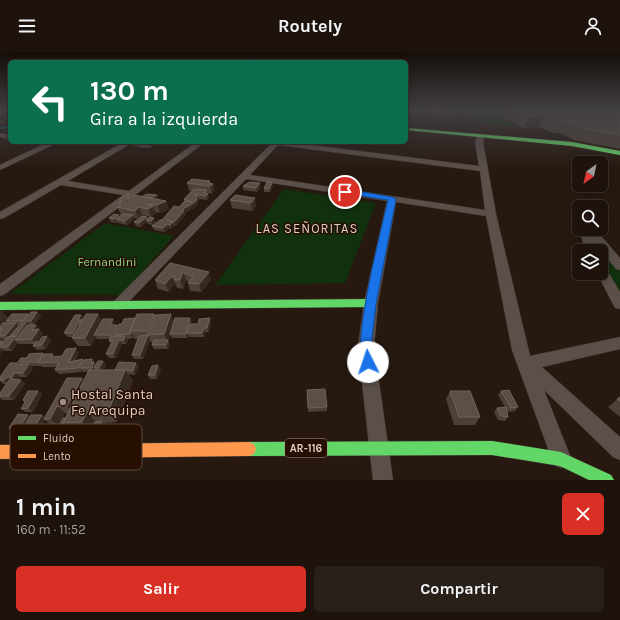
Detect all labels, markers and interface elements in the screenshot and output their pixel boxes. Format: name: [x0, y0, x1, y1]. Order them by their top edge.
icon: menu: [16, 15, 38, 37]
text: Routely: [278, 15, 342, 37]
icon: person: [582, 15, 604, 37]
text: 130 m: [90, 74, 169, 107]
icon: left: [24, 76, 76, 128]
text: Gira a la izquierda: [90, 108, 238, 130]
north arrow: [572, 156, 608, 192]
map controls: [572, 156, 608, 280]
pin: [328, 175, 362, 209]
icon: arrive: [334, 181, 356, 203]
button: search: [572, 200, 608, 236]
district label: LAS SEÑORITAS: [256, 221, 358, 236]
button: layers: [572, 244, 608, 280]
park label: Fernandini: [77, 255, 137, 269]
position arrow: [347, 341, 389, 383]
place label: Hostal Santa Fe Arequipa: [71, 386, 153, 419]
marker: Hostal Santa Fe Arequipa: [58, 397, 68, 407]
legend: [10, 424, 142, 470]
text: Fluido: [43, 432, 74, 445]
road number: AR-116: [285, 439, 327, 457]
text: Lento: [43, 450, 71, 463]
text: 1 min: [16, 493, 76, 521]
button: close: [562, 493, 604, 535]
text: 160 m · 11:52: [16, 522, 86, 537]
button: Salir: [16, 566, 306, 612]
button: Compartir: [314, 566, 604, 612]

